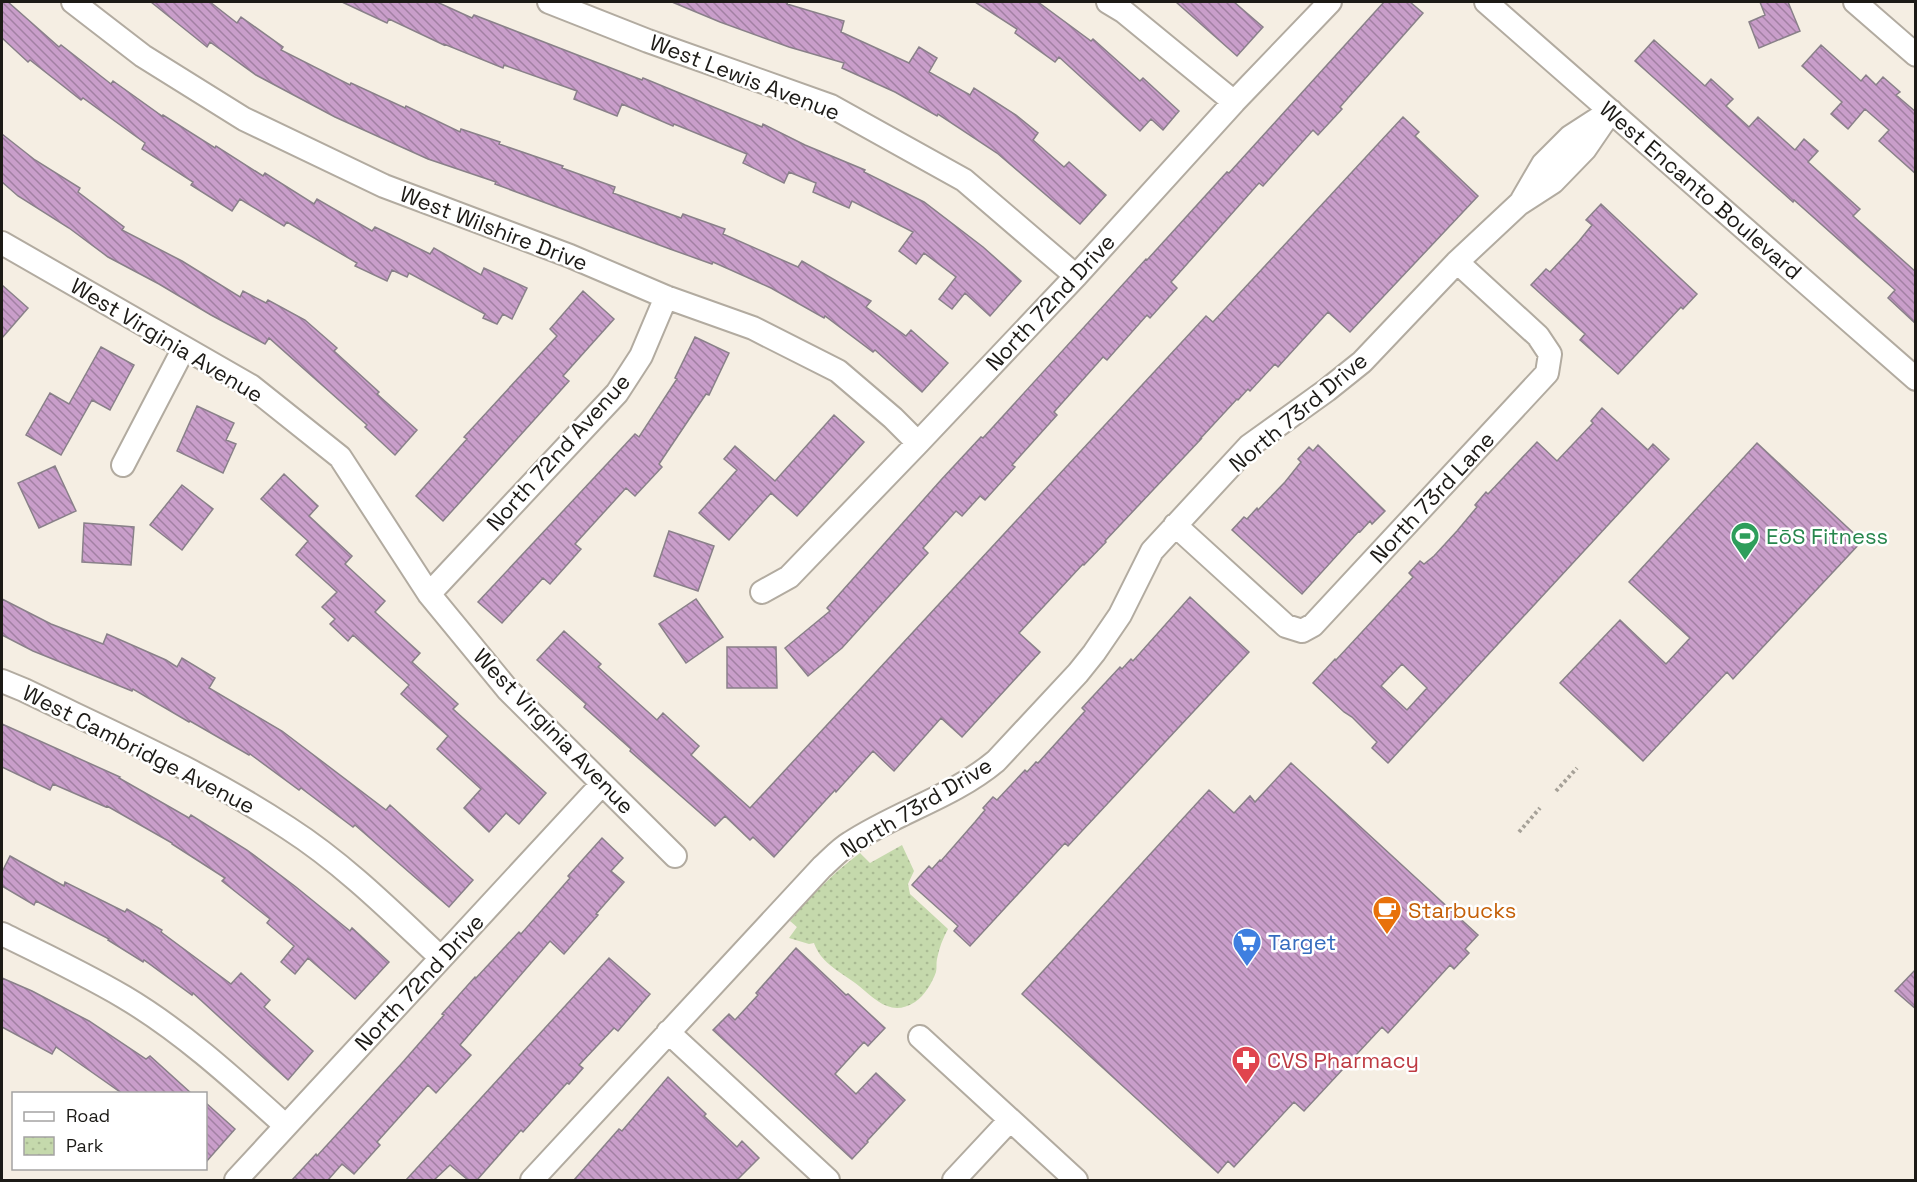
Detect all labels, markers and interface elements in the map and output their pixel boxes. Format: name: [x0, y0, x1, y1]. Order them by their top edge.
street label: West Lewis Avenue: [646, 28, 844, 126]
street label: West Encanto Boulevard: [1594, 95, 1808, 285]
street label: West Wilshire Drive: [396, 179, 592, 277]
street label: North 72nd Drive: [979, 228, 1121, 376]
street label: West Virginia Avenue: [66, 271, 268, 409]
street label: North 73rd Drive: [1223, 346, 1373, 478]
street label: North 72nd Avenue: [480, 368, 636, 536]
street label: North 73rd Lane: [1364, 425, 1500, 569]
sports icon: EōS Fitness: [1729, 520, 1761, 562]
place label: EōS Fitness: [1766, 522, 1888, 550]
street label: West Virginia Avenue: [468, 642, 640, 820]
street label: West Cambridge Avenue: [18, 678, 260, 820]
street label: North 73rd Drive: [835, 751, 997, 863]
cafe icon: Starbucks: [1371, 894, 1403, 936]
place label: Starbucks: [1408, 896, 1516, 924]
street label: North 72nd Drive: [348, 908, 490, 1056]
supermarket icon: Target: [1231, 926, 1263, 968]
place label: Target: [1268, 928, 1336, 956]
pharmacy icon: CVS Pharmacy: [1230, 1044, 1262, 1086]
place label: CVS Pharmacy: [1267, 1046, 1419, 1074]
legend: [12, 1092, 207, 1170]
text: Road: [66, 1104, 110, 1127]
text: Park: [66, 1134, 104, 1157]

